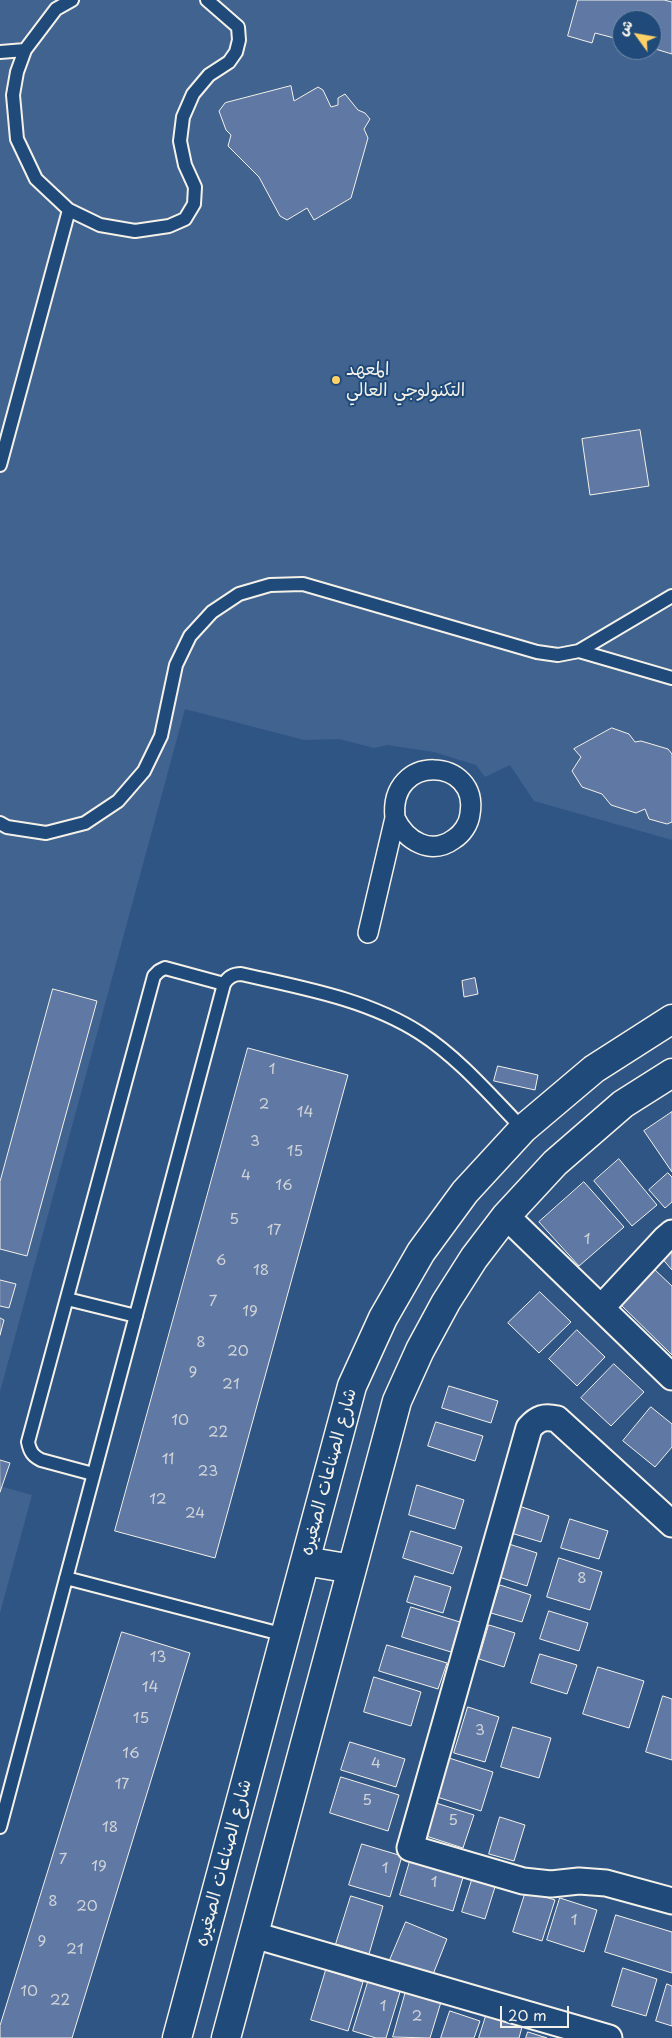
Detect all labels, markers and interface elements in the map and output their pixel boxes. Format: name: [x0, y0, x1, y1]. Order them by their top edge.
north arrow: [612, 10, 662, 60]
text: ش: [612, 15, 638, 39]
place label: المعهد التكنولوجي العالي: [346, 359, 465, 402]
marker: المعهد التكنولوجي العالي: [330, 374, 342, 386]
house number: 1: [269, 1061, 275, 1079]
house number: 2: [259, 1096, 269, 1114]
house number: 14: [297, 1104, 313, 1122]
house number: 3: [250, 1133, 260, 1151]
house number: 15: [287, 1143, 303, 1161]
house number: 4: [241, 1167, 251, 1185]
house number: 16: [275, 1177, 293, 1195]
house number: 5: [229, 1211, 239, 1229]
house number: 17: [267, 1222, 281, 1240]
house number: 1: [584, 1231, 590, 1249]
house number: 6: [216, 1252, 226, 1270]
house number: 18: [253, 1262, 269, 1280]
house number: 7: [209, 1293, 217, 1311]
house number: 19: [242, 1303, 258, 1321]
house number: 8: [196, 1334, 206, 1352]
house number: 20: [227, 1343, 249, 1361]
house number: 9: [189, 1364, 197, 1382]
house number: 21: [222, 1376, 240, 1394]
street label: شارع الصناعات الصغيره: [296, 1386, 362, 1558]
house number: 10: [171, 1412, 189, 1430]
house number: 22: [208, 1424, 228, 1442]
house number: 11: [162, 1451, 174, 1469]
house number: 23: [198, 1463, 218, 1481]
house number: 12: [149, 1491, 167, 1509]
house number: 24: [185, 1505, 205, 1523]
house number: 8: [577, 1570, 587, 1588]
house number: 13: [150, 1649, 166, 1667]
house number: 14: [142, 1679, 158, 1697]
house number: 15: [133, 1710, 149, 1728]
house number: 3: [475, 1722, 485, 1740]
house number: 16: [122, 1745, 140, 1763]
house number: 4: [371, 1755, 381, 1773]
house number: 17: [115, 1776, 129, 1794]
street label: شارع الصناعات الصغيره: [191, 1777, 257, 1949]
house number: 5: [362, 1792, 372, 1810]
house number: 5: [448, 1812, 458, 1830]
house number: 18: [102, 1819, 118, 1837]
house number: 7: [59, 1851, 67, 1869]
house number: 19: [91, 1858, 107, 1876]
house number: 1: [382, 1860, 388, 1878]
house number: 1: [431, 1874, 437, 1892]
house number: 8: [48, 1893, 58, 1911]
house number: 20: [76, 1898, 98, 1916]
house number: 1: [571, 1912, 577, 1930]
house number: 9: [38, 1933, 46, 1951]
house number: 21: [66, 1941, 84, 1959]
house number: 10: [20, 1983, 38, 2001]
house number: 22: [50, 1992, 70, 2010]
scale bar: [502, 1996, 571, 2028]
house number: 1: [380, 1998, 386, 2016]
text: 20 m: [508, 2003, 547, 2026]
house number: 2: [412, 2008, 422, 2026]

